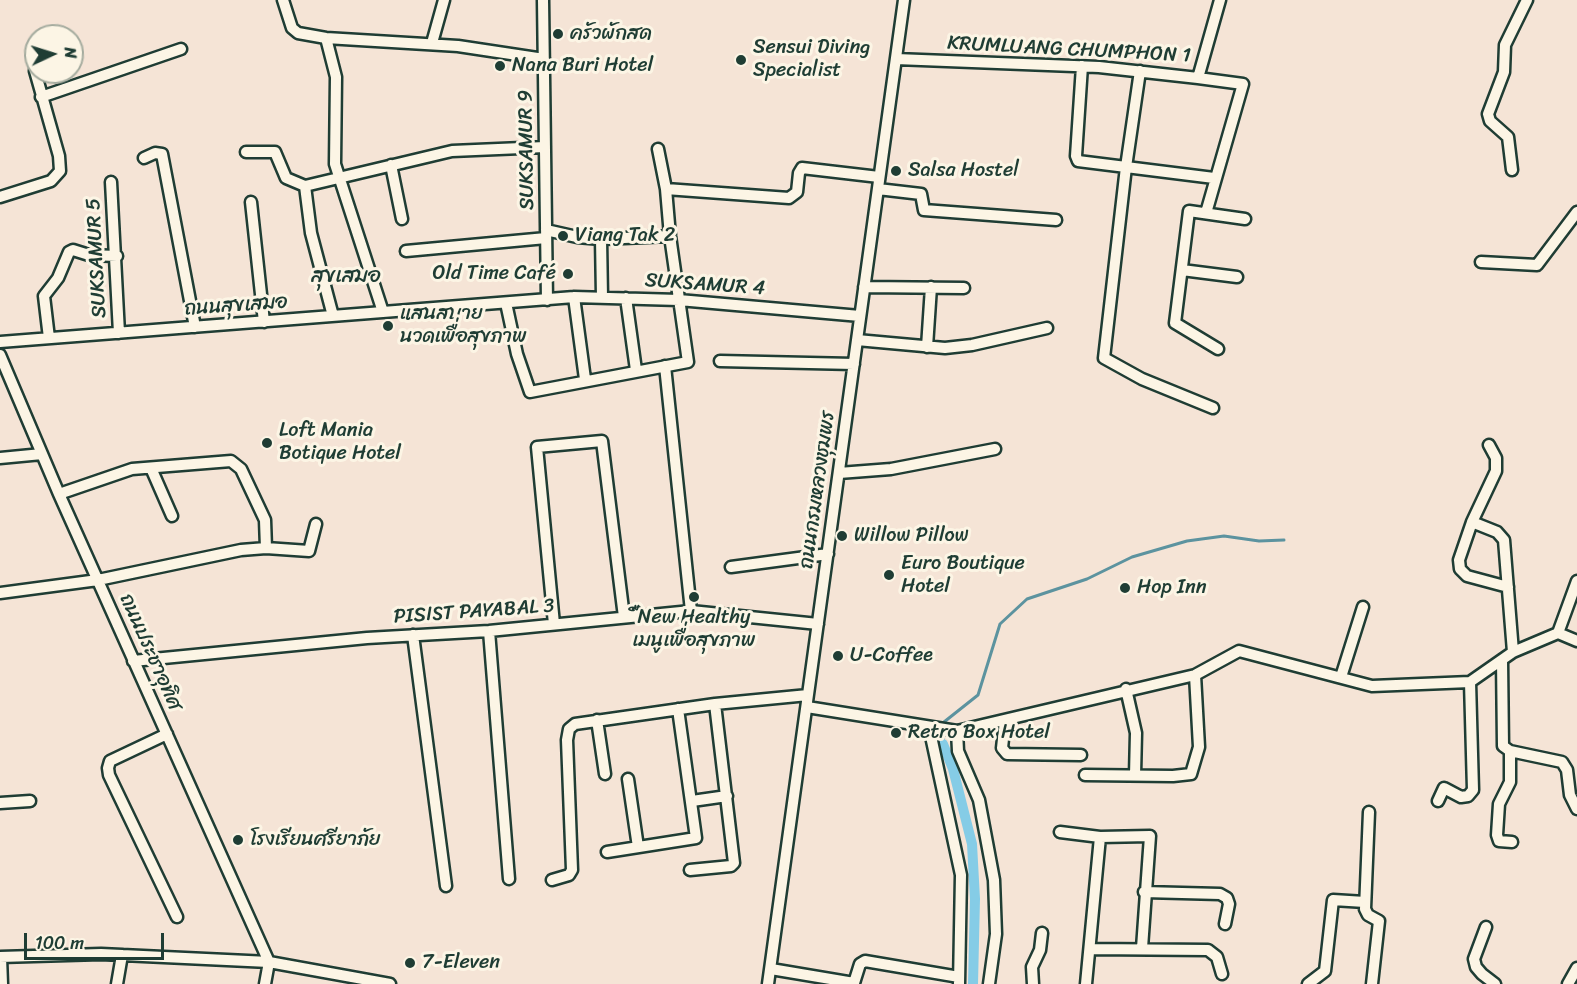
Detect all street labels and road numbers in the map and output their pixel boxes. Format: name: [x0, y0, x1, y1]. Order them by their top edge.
street label: KRUMLUANG CHUMPHON 1: [947, 32, 1191, 68]
street label: SUKSAMUR 9: [514, 90, 540, 210]
street label: SUKSAMUR 5: [82, 197, 112, 319]
street label: SUKSAMUR 4: [644, 269, 766, 301]
street label: ถนนสุขเสมอ: [184, 290, 288, 322]
street label: ถนนกรมหลวงชุมพร: [795, 409, 841, 571]
street label: ถนนประชาอุทิศ: [114, 590, 186, 714]
street label: PISIST PAYABAL 3: [393, 594, 555, 630]

